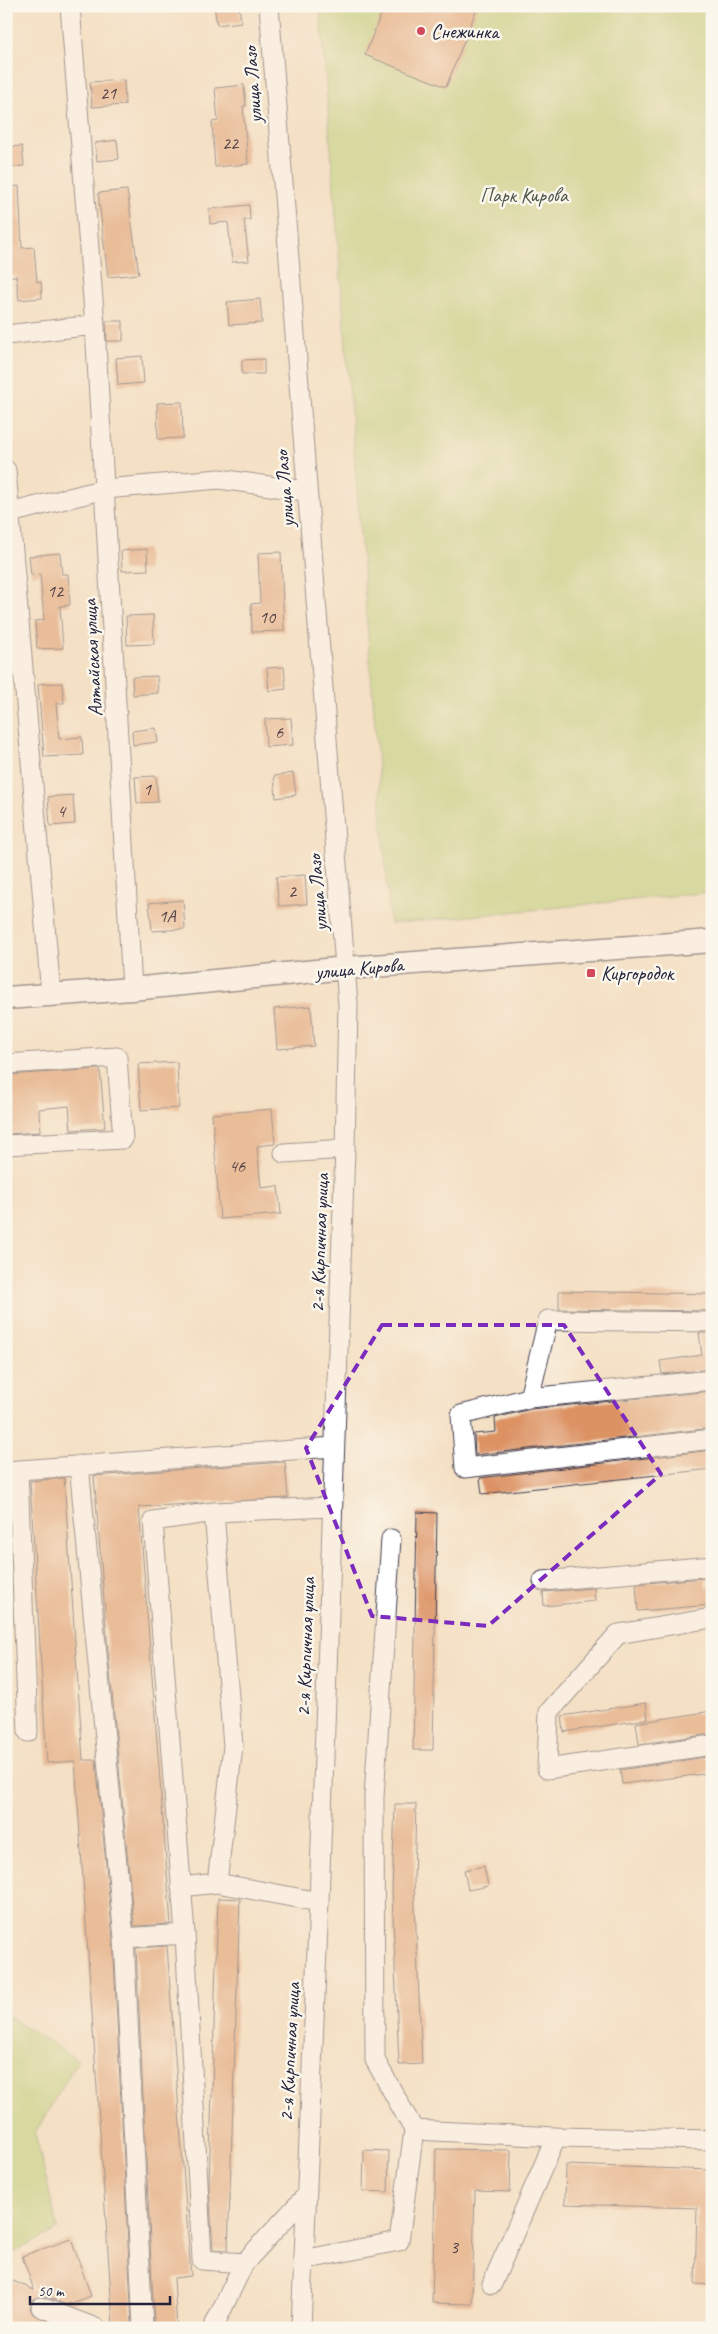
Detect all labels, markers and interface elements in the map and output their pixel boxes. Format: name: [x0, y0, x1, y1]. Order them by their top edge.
place label: Снежинка: [431, 19, 500, 44]
marker: Снежинка: [415, 25, 427, 37]
street label: улица Лазо: [237, 44, 268, 125]
house number: 21: [100, 82, 117, 104]
house number: 22: [222, 132, 240, 154]
park label: Парк Кирова: [480, 183, 569, 208]
street label: улица Лазо: [269, 448, 300, 529]
house number: 12: [47, 580, 65, 602]
street label: Алтайская улица: [77, 597, 108, 717]
house number: 10: [259, 606, 277, 628]
house number: 6: [275, 721, 284, 743]
house number: 1: [143, 778, 152, 800]
house number: 4: [57, 800, 67, 822]
street label: улица Лазо: [302, 852, 333, 933]
house number: 2: [288, 880, 298, 902]
house number: 1А: [158, 905, 177, 927]
street label: улица Кирова: [313, 952, 406, 985]
place label: Киргородок: [601, 961, 675, 986]
marker: Киргородок: [585, 967, 597, 979]
house number: 46: [229, 1155, 246, 1177]
street label: 2-я Кирпичная улица: [305, 1171, 334, 1313]
street label: 2-я Кирпичная улица: [291, 1575, 320, 1717]
street label: 2-я Кирпичная улица: [273, 1980, 306, 2122]
house number: 3: [450, 2236, 460, 2258]
scale bar: [30, 2274, 170, 2306]
text: 50 m: [38, 2282, 65, 2301]

